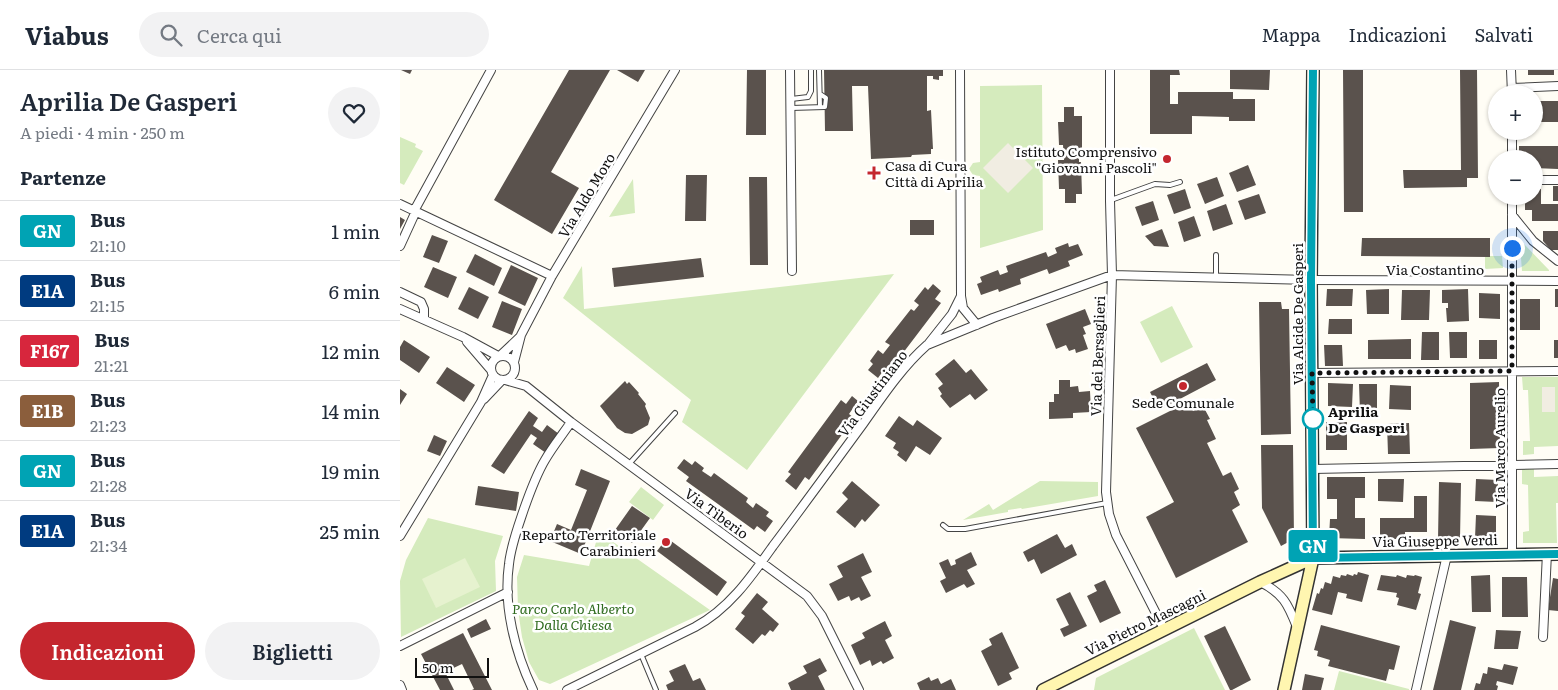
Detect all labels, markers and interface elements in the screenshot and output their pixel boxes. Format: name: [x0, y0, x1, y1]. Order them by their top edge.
search box: [139, 12, 489, 57]
text: Viabus: [25, 17, 109, 52]
icon: search: [157, 21, 185, 49]
text: Cerca qui: [197, 21, 282, 49]
text: Mappa: [1262, 21, 1321, 48]
text: Indicazioni: [1349, 21, 1446, 48]
text: Salvati: [1474, 21, 1533, 48]
text: Aprilia De Gasperi: [20, 83, 237, 118]
map controls: [1488, 85, 1543, 205]
button: +: [1488, 85, 1543, 140]
button: heart: [328, 87, 380, 139]
text: A piedi · 4 min · 250 m: [20, 120, 185, 144]
place label: Istituto Comprensivo "Giovanni Pascoli": [1015, 141, 1157, 177]
street label: Via Aldo Moro: [553, 149, 619, 241]
button: −: [1488, 150, 1543, 205]
marker: Istituto Comprensivo "Giovanni Pascoli": [1161, 153, 1173, 165]
place label: Casa di Cura Città di Aprilia: [885, 155, 984, 191]
text: Partenze: [20, 163, 106, 191]
marker: Casa di Cura Città di Aprilia: [867, 166, 881, 180]
text: Bus: [90, 205, 125, 233]
text: GN: [33, 217, 62, 244]
text: 1 min: [331, 217, 380, 245]
text: 21:10: [90, 233, 126, 257]
your location: [1500, 236, 1525, 261]
street label: Via Alcide De Gasperi: [1287, 243, 1307, 385]
street label: Via Costantino: [1386, 259, 1484, 279]
text: Bus: [90, 265, 125, 293]
text: E1A: [31, 277, 64, 304]
text: 6 min: [329, 277, 380, 305]
text: 21:15: [90, 293, 125, 317]
street label: Via dei Bersaglieri: [1085, 295, 1109, 417]
text: Bus: [94, 325, 129, 353]
text: F167: [30, 337, 69, 364]
text: 12 min: [321, 337, 380, 365]
street label: Via Giustiniano: [833, 345, 911, 441]
text: 21:21: [94, 353, 129, 377]
marker: Sede Comunale: [1177, 380, 1189, 392]
text: Bus: [90, 385, 125, 413]
street label: Via Marco Aurelio: [1489, 388, 1509, 508]
place label: Sede Comunale: [1132, 392, 1234, 412]
text: E1B: [32, 397, 63, 424]
text: 14 min: [321, 397, 380, 425]
place label: Aprilia De Gasperi: [1328, 401, 1405, 437]
marker: Aprilia De Gasperi: [1302, 408, 1324, 430]
text: 21:23: [90, 413, 127, 437]
text: Bus: [90, 445, 125, 473]
text: GN: [33, 457, 62, 484]
text: 19 min: [321, 457, 380, 485]
text: 21:28: [90, 473, 127, 497]
street label: Via Tiberio: [681, 483, 753, 543]
text: Bus: [90, 505, 125, 533]
text: E1A: [31, 517, 64, 544]
text: 25 min: [320, 517, 380, 545]
place label: Reparto Territoriale Carabinieri: [522, 524, 656, 560]
street label: Via Giuseppe Verdi: [1372, 529, 1498, 551]
line badge: GN: [1290, 530, 1336, 562]
text: GN: [1299, 532, 1327, 559]
text: 21:34: [90, 533, 127, 557]
marker: Reparto Territoriale Carabinieri: [660, 536, 672, 548]
street label: Via Pietro Mascagni: [1081, 584, 1209, 660]
park label: Parco Carlo Alberto Dalla Chiesa: [512, 598, 634, 634]
button: Indicazioni: [20, 622, 195, 680]
button: Biglietti: [205, 622, 380, 680]
scale bar: [415, 655, 489, 678]
text: 50 m: [422, 657, 454, 677]

